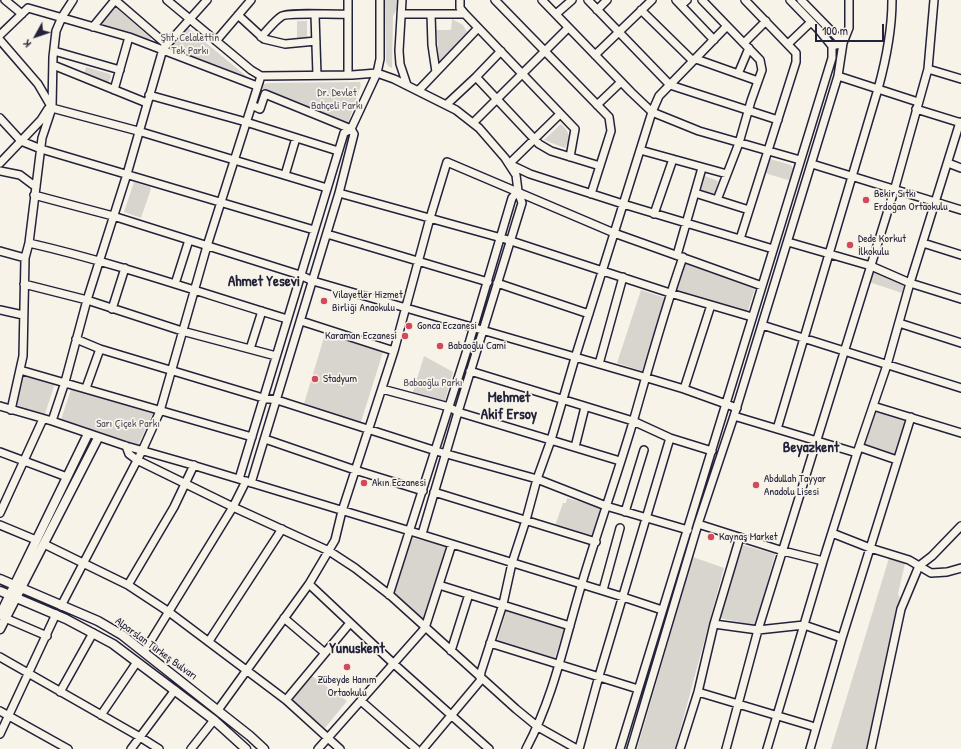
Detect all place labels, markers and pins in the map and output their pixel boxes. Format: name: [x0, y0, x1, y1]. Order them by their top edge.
place label: Bekir Sıtkı Erdoğan Ortaokulu: [874, 187, 948, 213]
marker: Bekir Sıtkı Erdoğan Ortaokulu: [861, 195, 871, 205]
place label: Dede Korkut İlkokulu: [858, 232, 906, 258]
marker: Dede Korkut İlkokulu: [845, 240, 855, 250]
place label: Vilayetler Hizmet Birliği Anaokulu: [332, 288, 403, 314]
marker: Vilayetler Hizmet Birliği Anaokulu: [319, 296, 329, 306]
place label: Gonca Eczanesi: [417, 319, 477, 333]
marker: Gonca Eczanesi: [404, 321, 414, 331]
place label: Karaman Eczanesi: [325, 329, 397, 343]
marker: Karaman Eczanesi: [400, 331, 410, 341]
place label: Babaoğlu Cami: [448, 339, 506, 353]
marker: Babaoğlu Cami: [435, 341, 445, 351]
place label: Stadyum: [323, 372, 357, 386]
marker: Stadyum: [310, 374, 320, 384]
place label: Abdullah Tayyar Anadolu Lisesi: [764, 472, 826, 498]
place label: Akın Eczanesi: [372, 476, 426, 490]
marker: Akın Eczanesi: [359, 478, 369, 488]
marker: Abdullah Tayyar Anadolu Lisesi: [751, 480, 761, 490]
place label: Kaynaş Market: [719, 530, 778, 544]
marker: Kaynaş Market: [706, 532, 716, 542]
marker: Zübeyde Hanım Ortaokulu: [342, 662, 352, 672]
place label: Zübeyde Hanım Ortaokulu: [317, 673, 377, 699]

